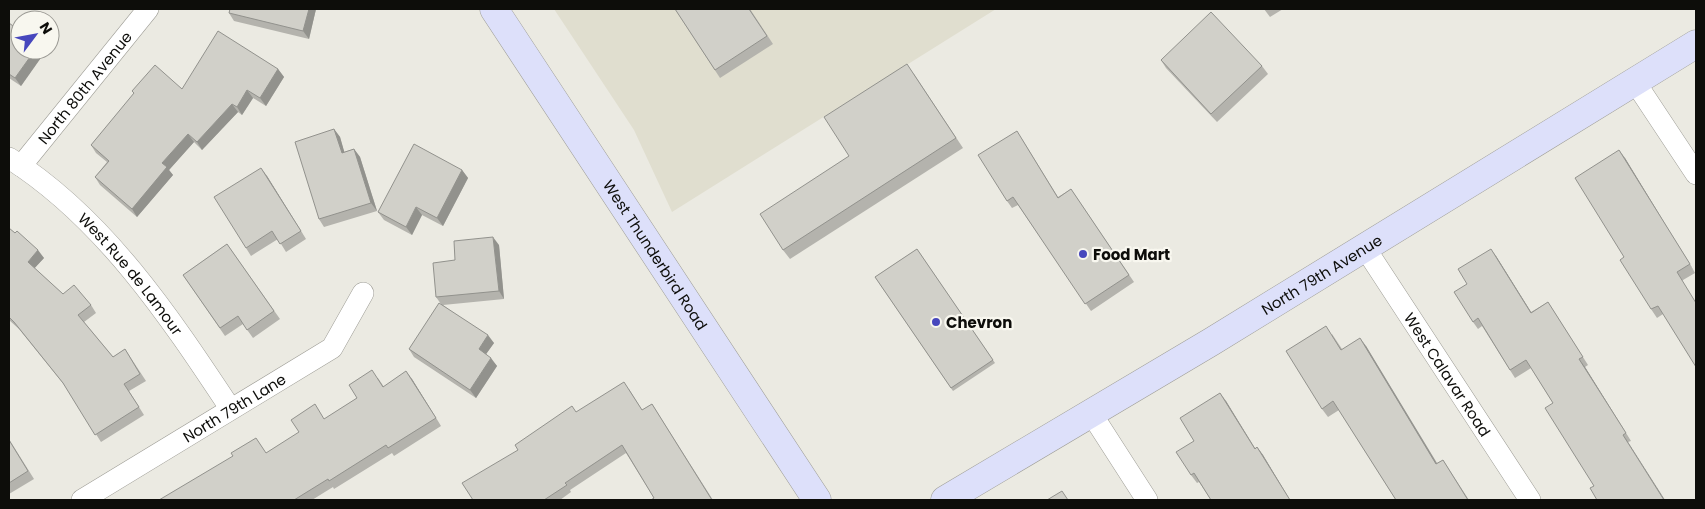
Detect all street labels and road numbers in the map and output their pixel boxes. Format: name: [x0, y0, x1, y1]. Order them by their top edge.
street label: North 80th Avenue: [33, 27, 135, 147]
street label: West Thunderbird Road: [598, 175, 713, 334]
street label: West Rue de Lamour: [74, 208, 188, 340]
street label: North 79th Avenue: [1257, 229, 1386, 319]
street label: West Calavar Road: [1399, 308, 1496, 440]
street label: North 79th Lane: [179, 368, 290, 447]

